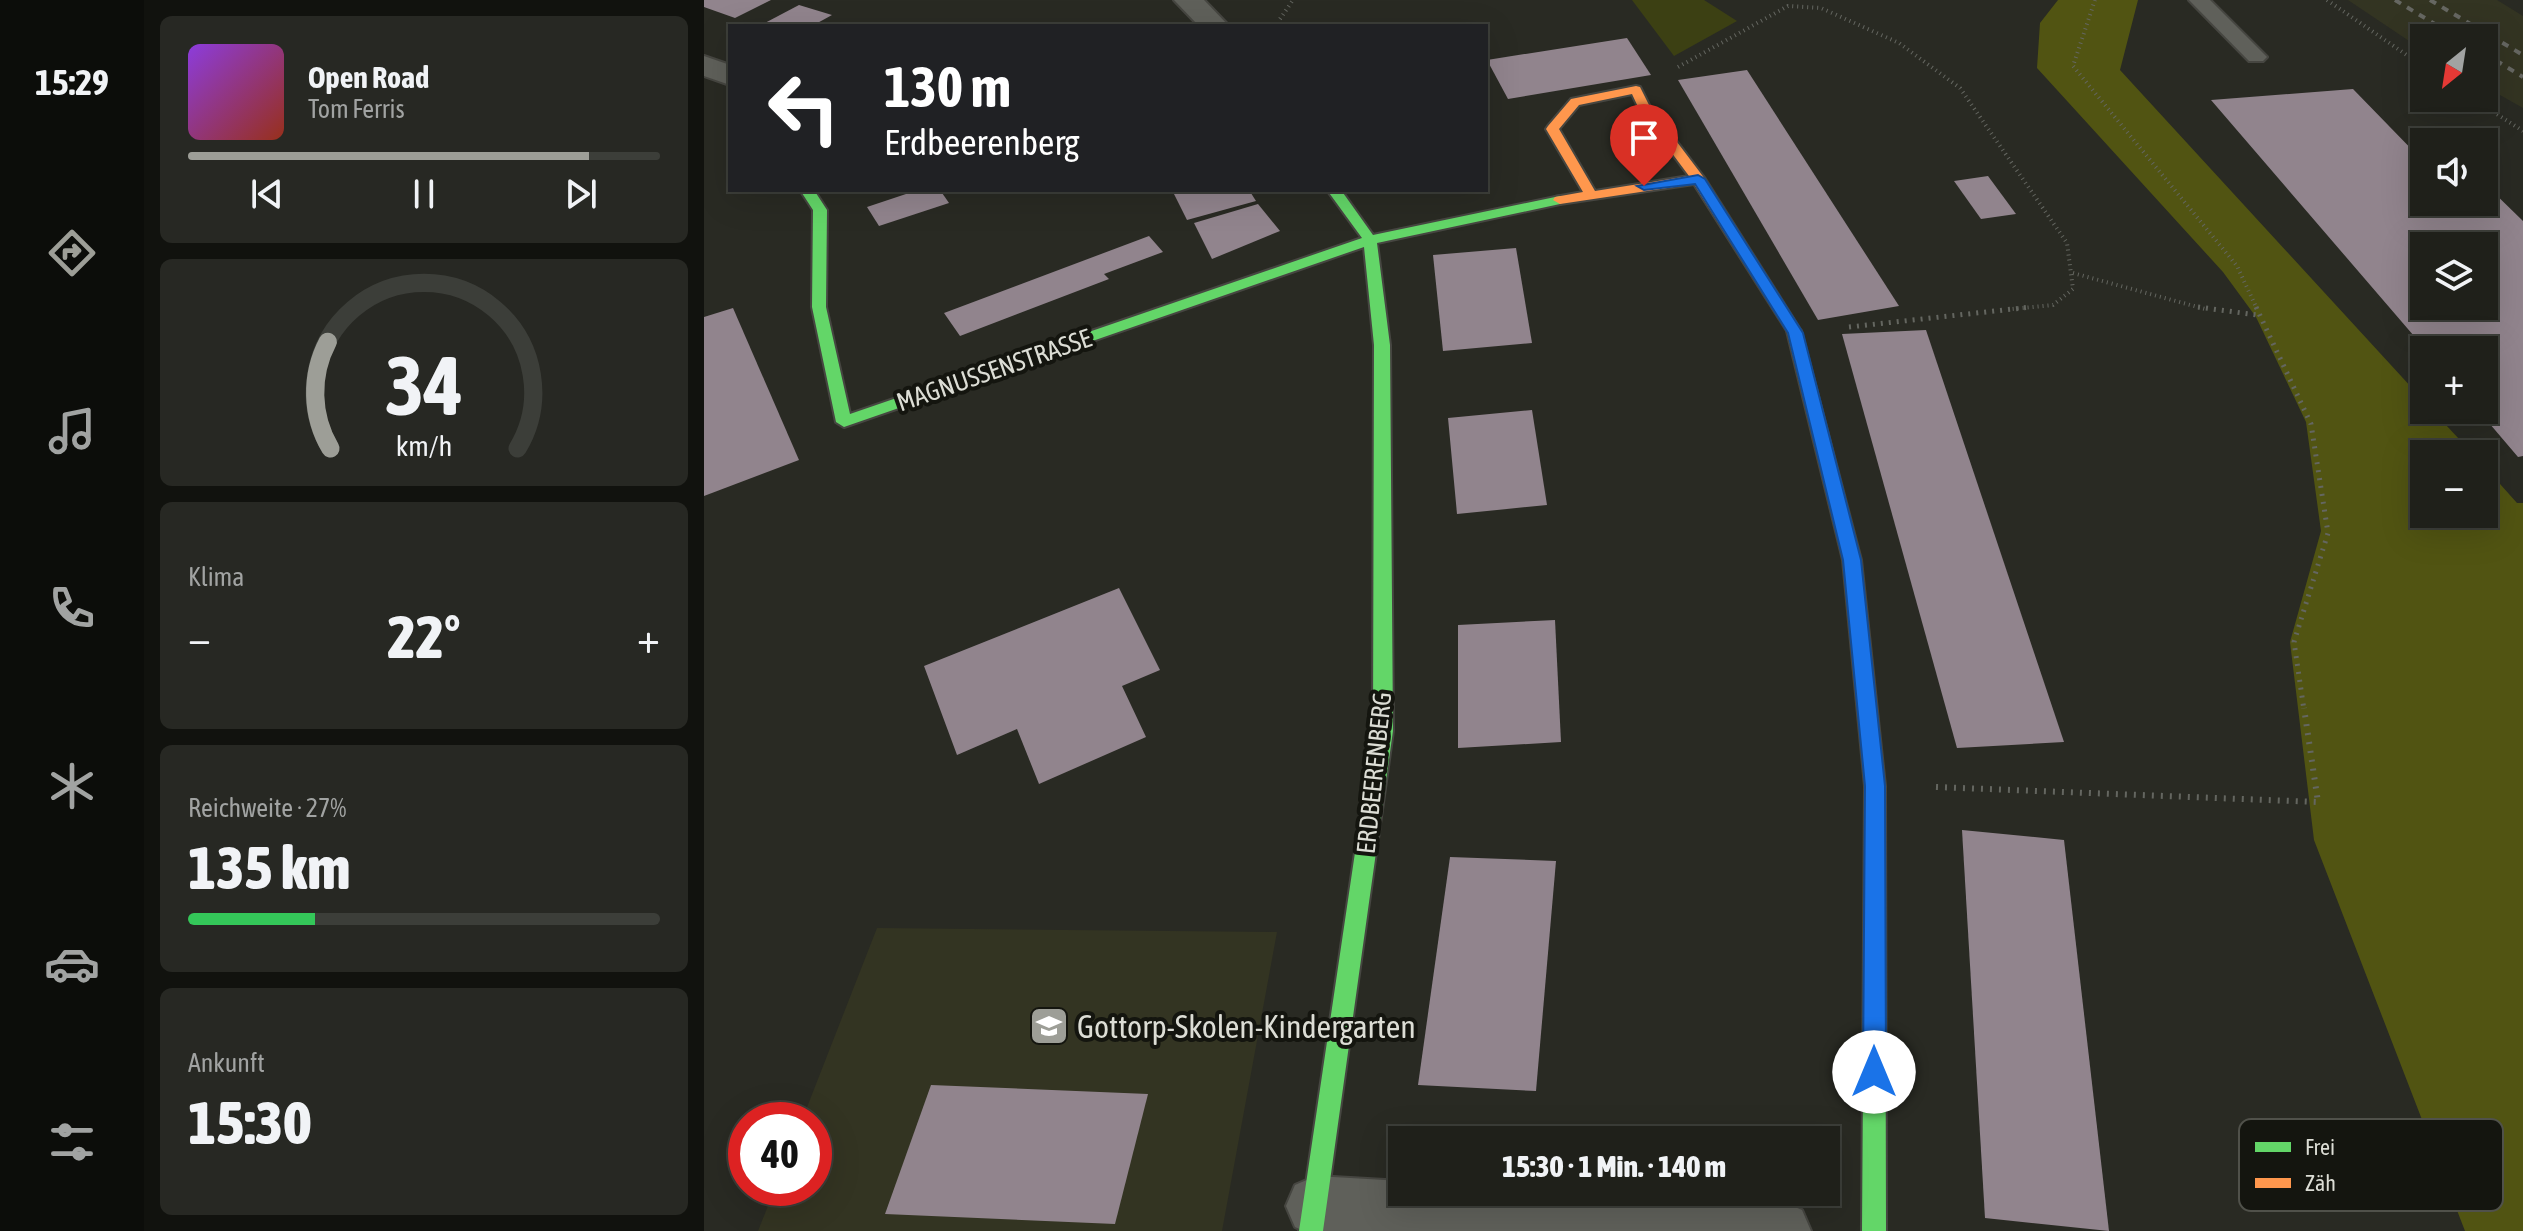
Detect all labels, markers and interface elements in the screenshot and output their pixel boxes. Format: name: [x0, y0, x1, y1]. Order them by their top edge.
north arrow: [2410, 24, 2498, 112]
map controls: [2410, 24, 2498, 528]
text: 130 m: [884, 55, 1011, 119]
icon: left: [752, 56, 856, 160]
text: Open Road: [308, 60, 429, 94]
text: 15:29: [35, 61, 109, 103]
text: Tom Ferris: [308, 94, 405, 124]
pin: [1610, 104, 1678, 186]
icon: arrive: [1622, 116, 1666, 160]
text: Erdbeerenberg: [884, 121, 1079, 163]
button: sound: [2410, 128, 2498, 216]
icon: previous: [245, 172, 289, 216]
icon: pause: [402, 172, 446, 216]
icon: next: [559, 172, 603, 216]
icon: directions: [44, 225, 100, 281]
button: layers: [2410, 232, 2498, 320]
street label: MAGNUSSENSTRASSE: [893, 323, 1095, 417]
text: 34: [385, 336, 463, 432]
button: +: [2410, 336, 2498, 424]
icon: music: [44, 403, 100, 459]
text: km/h: [396, 429, 452, 462]
button: −: [2410, 440, 2498, 528]
text: Klima: [188, 562, 244, 592]
icon: phone: [44, 580, 100, 636]
text: 22°: [388, 602, 460, 671]
text: −: [188, 612, 211, 662]
text: +: [637, 612, 660, 662]
street label: ERDBEERENBERG: [1351, 691, 1397, 855]
icon: climate: [44, 758, 100, 814]
text: Reichweite · 27%: [188, 793, 346, 823]
text: 135 km: [188, 833, 350, 902]
icon: car: [44, 936, 100, 992]
school or university icon: Gottorp-Skolen-Kindergarten: [1028, 1005, 1070, 1047]
place label: Gottorp-Skolen-Kindergarten: [1077, 1008, 1416, 1045]
position arrow: [1832, 1030, 1916, 1114]
text: Ankunft: [188, 1048, 265, 1078]
text: 15:30: [188, 1088, 311, 1157]
speed limit sign: 40: [728, 1102, 832, 1206]
icon: filters: [44, 1114, 100, 1170]
legend: [2239, 1119, 2503, 1211]
text: Frei: [2305, 1134, 2335, 1160]
text: 15:30 · 1 Min. · 140 m: [1502, 1149, 1726, 1183]
text: Zäh: [2305, 1170, 2336, 1196]

